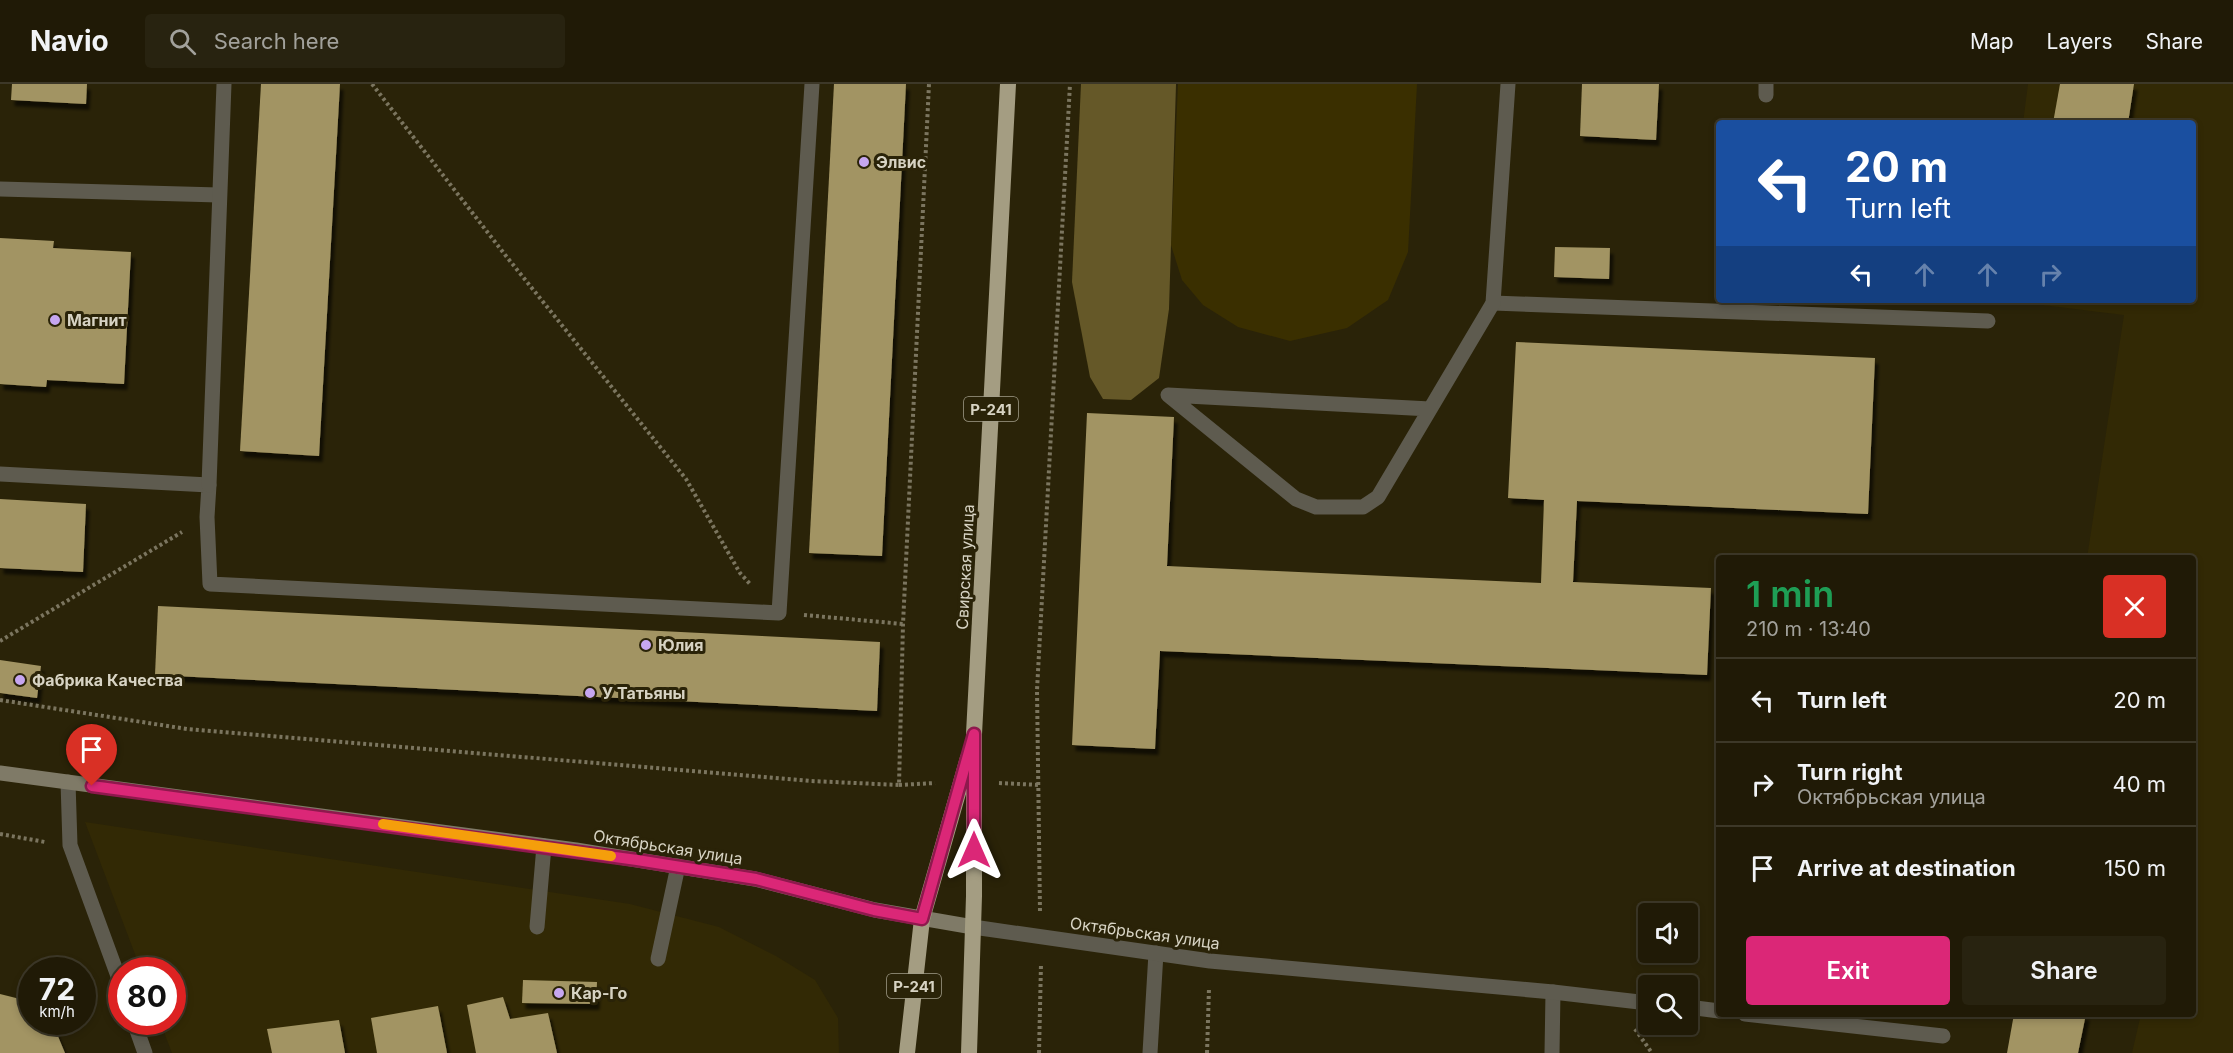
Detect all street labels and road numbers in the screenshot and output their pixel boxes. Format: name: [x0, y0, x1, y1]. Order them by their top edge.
road number: Р-241: [964, 397, 1018, 421]
street label: Свирская улица: [952, 504, 978, 630]
street label: Октябрьская улица: [592, 825, 744, 869]
street label: Октябрьская улица: [1069, 913, 1221, 953]
road number: Р-241: [887, 974, 941, 998]

